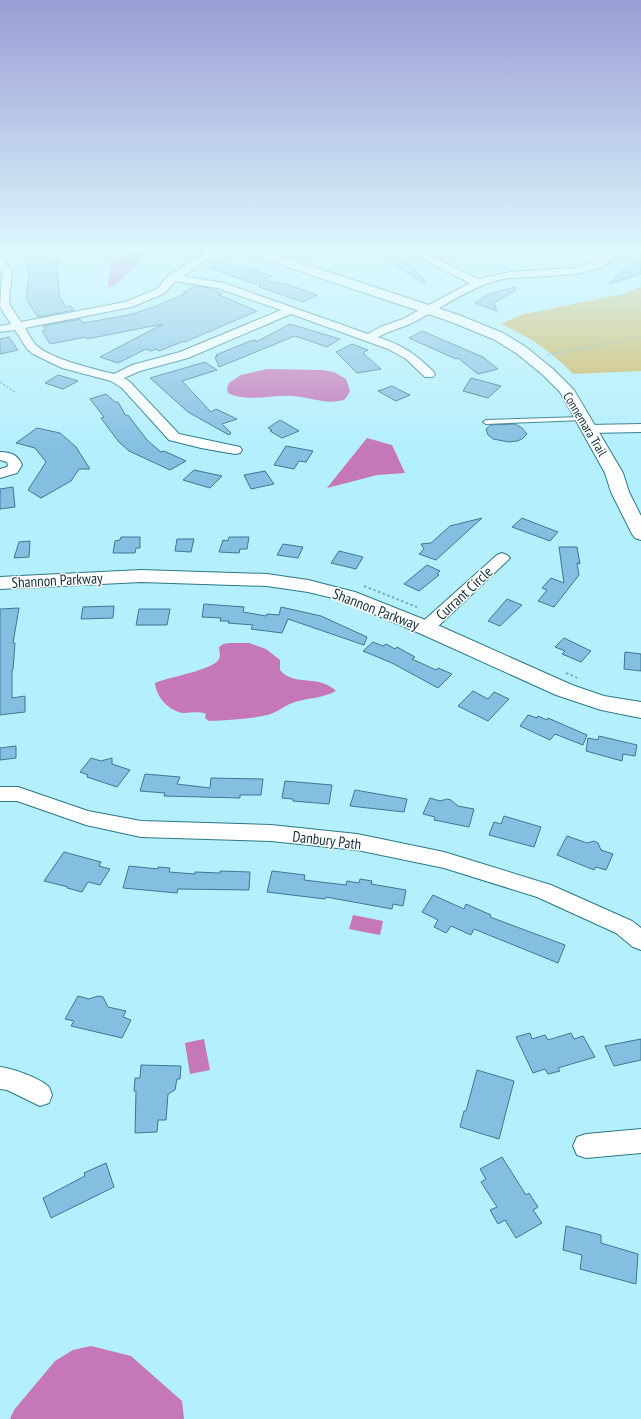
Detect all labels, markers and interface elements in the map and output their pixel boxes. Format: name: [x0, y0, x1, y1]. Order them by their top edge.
street label: Connemara Trail: [559, 389, 611, 459]
street label: Currant Circle: [432, 562, 496, 624]
street label: Shannon Parkway: [11, 568, 103, 592]
street label: Shannon Parkway: [330, 584, 422, 634]
street label: Danbury Path: [292, 826, 362, 854]

